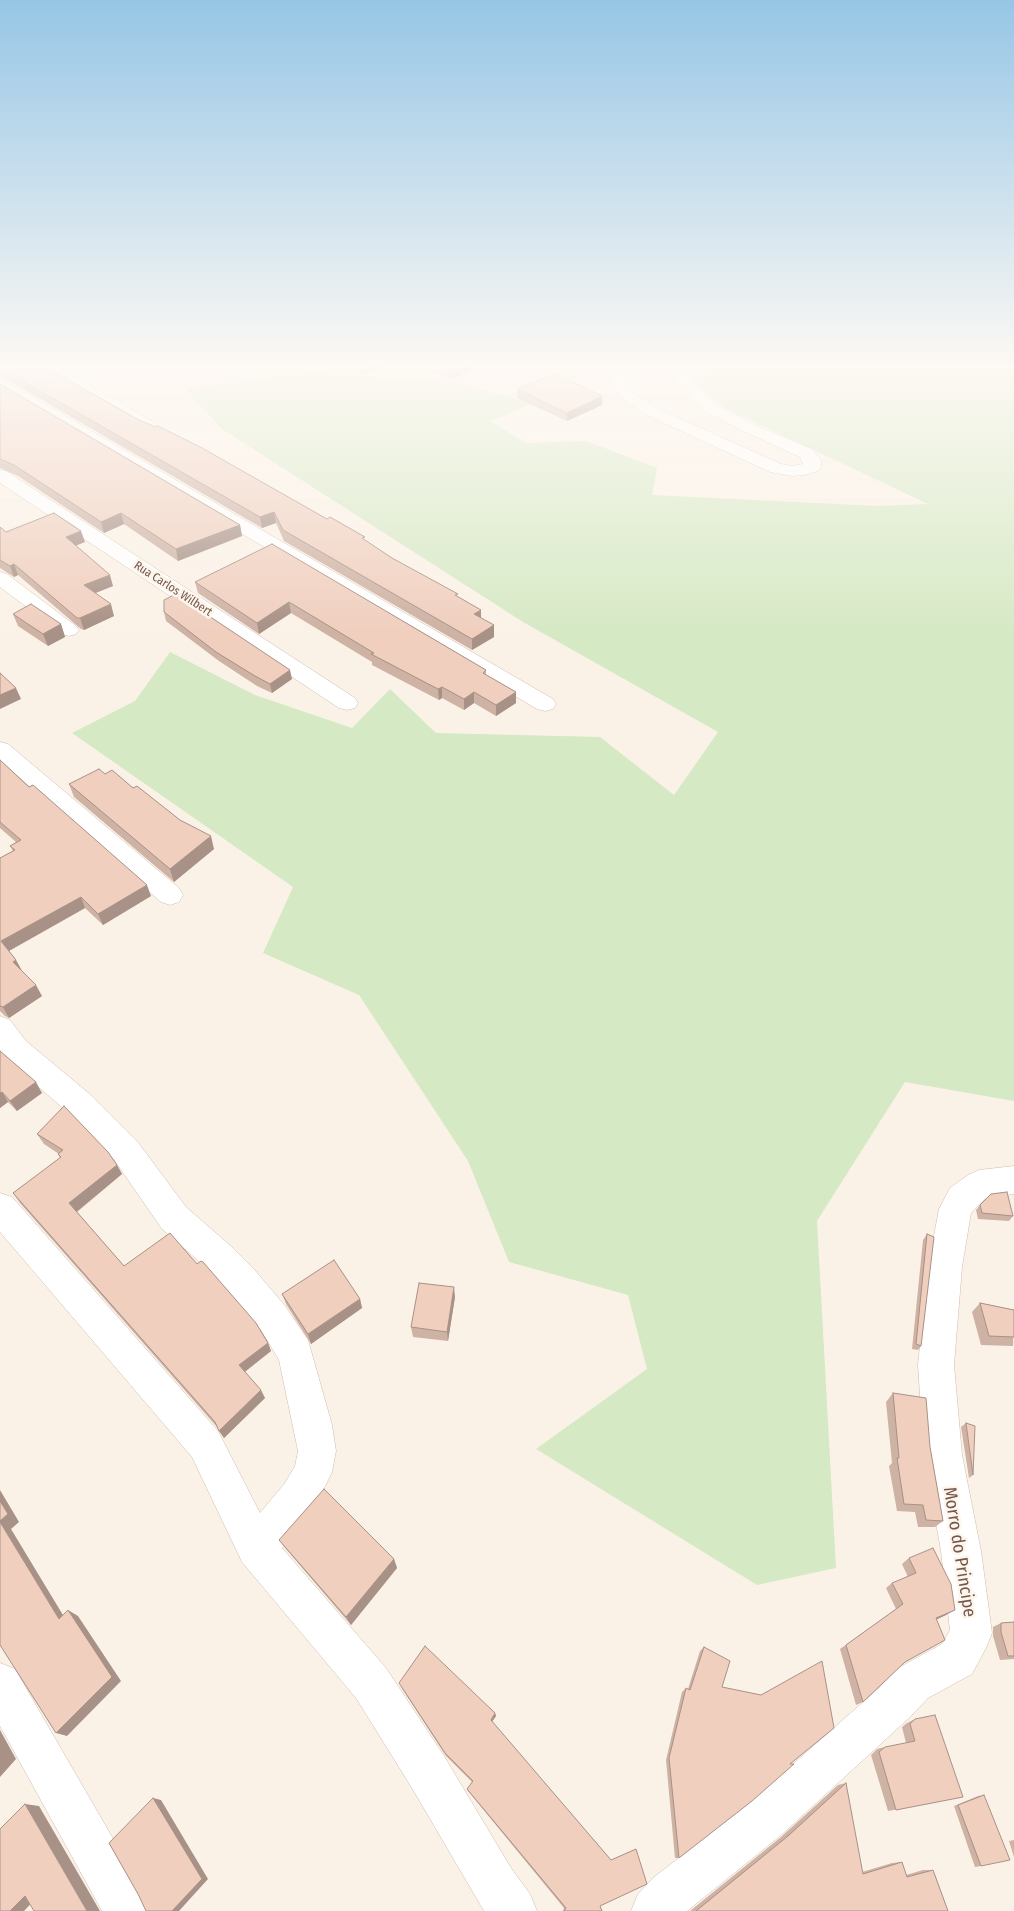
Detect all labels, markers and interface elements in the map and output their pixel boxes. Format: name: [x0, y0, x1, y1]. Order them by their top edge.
street label: Rua Carlos Wilbert: [131, 558, 215, 620]
street label: Morro do Principe: [938, 1485, 980, 1619]

